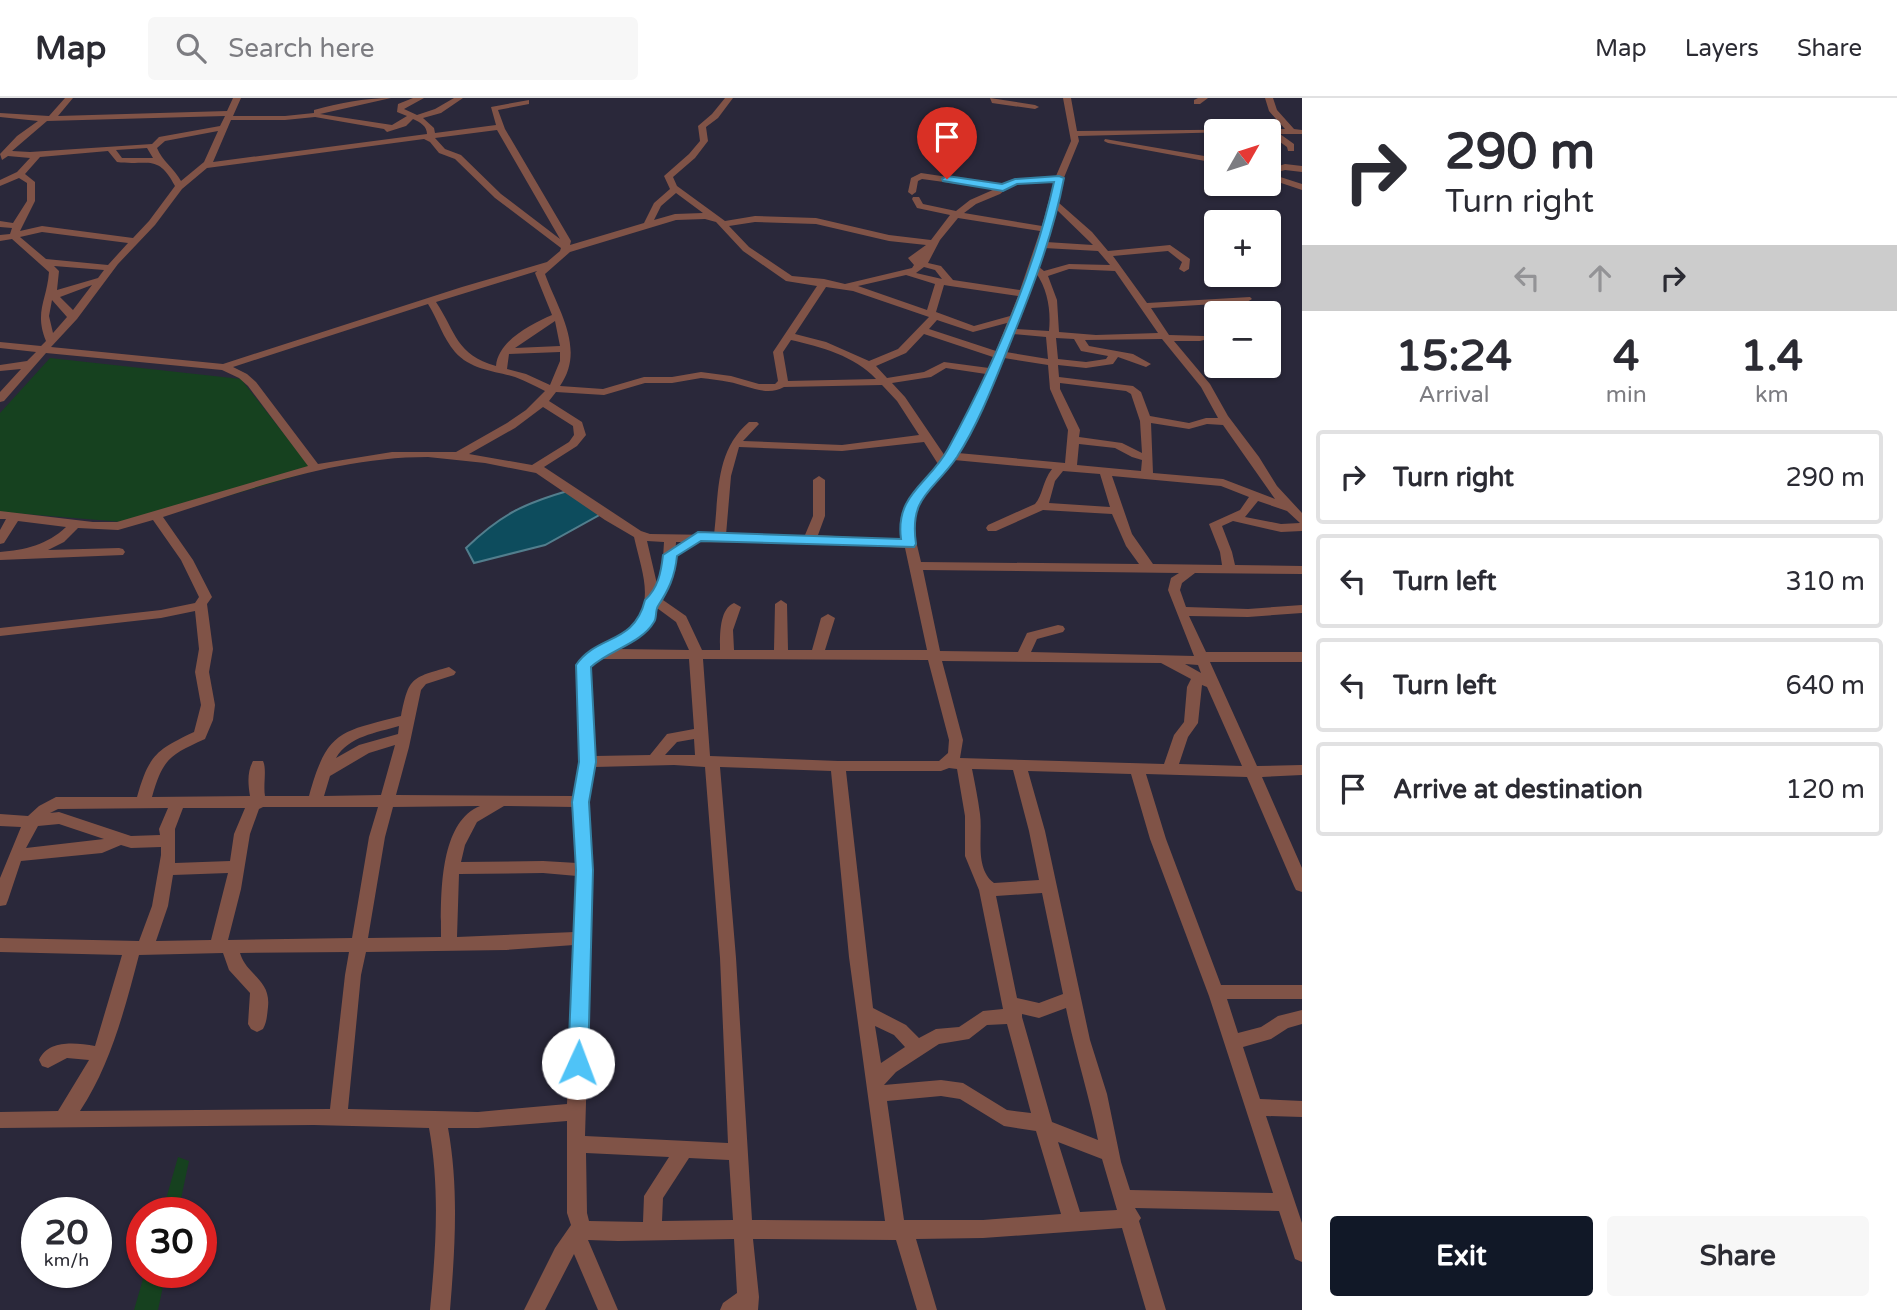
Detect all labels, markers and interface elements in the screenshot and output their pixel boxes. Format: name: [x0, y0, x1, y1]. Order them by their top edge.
search box: [148, 17, 638, 80]
text: Map: [35, 29, 106, 68]
icon: search: [172, 29, 210, 67]
text: Search here: [228, 33, 374, 64]
text: Map: [1595, 34, 1647, 63]
text: Layers: [1685, 34, 1759, 63]
text: Share: [1797, 34, 1862, 63]
pin: [917, 107, 977, 179]
icon: arrive: [928, 118, 966, 156]
north arrow: [1204, 119, 1281, 196]
map controls: [1204, 119, 1281, 378]
text: 290 m: [1445, 123, 1595, 182]
icon: right: [1330, 126, 1421, 217]
text: Turn right: [1445, 183, 1594, 221]
button: +: [1204, 210, 1281, 287]
icon: left: [1508, 259, 1546, 297]
icon: ahead: [1581, 259, 1619, 297]
icon: right: [1654, 259, 1692, 297]
button: −: [1204, 301, 1281, 378]
text: 15:24: [1396, 331, 1512, 382]
text: 4: [1613, 331, 1639, 382]
text: 1.4: [1740, 331, 1803, 382]
text: Arrival: [1418, 381, 1489, 409]
text: min: [1606, 381, 1647, 409]
text: km: [1755, 381, 1789, 409]
icon: right: [1334, 458, 1372, 496]
text: Turn right: [1393, 462, 1514, 493]
text: 290 m: [1785, 462, 1865, 493]
icon: left: [1334, 562, 1372, 600]
text: Turn left: [1393, 566, 1496, 597]
text: 310 m: [1785, 566, 1865, 597]
icon: left: [1334, 666, 1372, 704]
text: Turn left: [1393, 670, 1496, 701]
text: 640 m: [1785, 670, 1865, 701]
icon: arrive: [1334, 770, 1372, 808]
text: Arrive at destination: [1393, 774, 1643, 805]
text: 120 m: [1785, 774, 1865, 805]
position arrow: [541, 1026, 615, 1100]
speed limit sign: 30: [126, 1197, 217, 1288]
text: 20: [45, 1212, 88, 1254]
button: Exit: [1330, 1216, 1593, 1296]
button: Share: [1607, 1216, 1869, 1296]
text: km/h: [44, 1249, 89, 1271]

